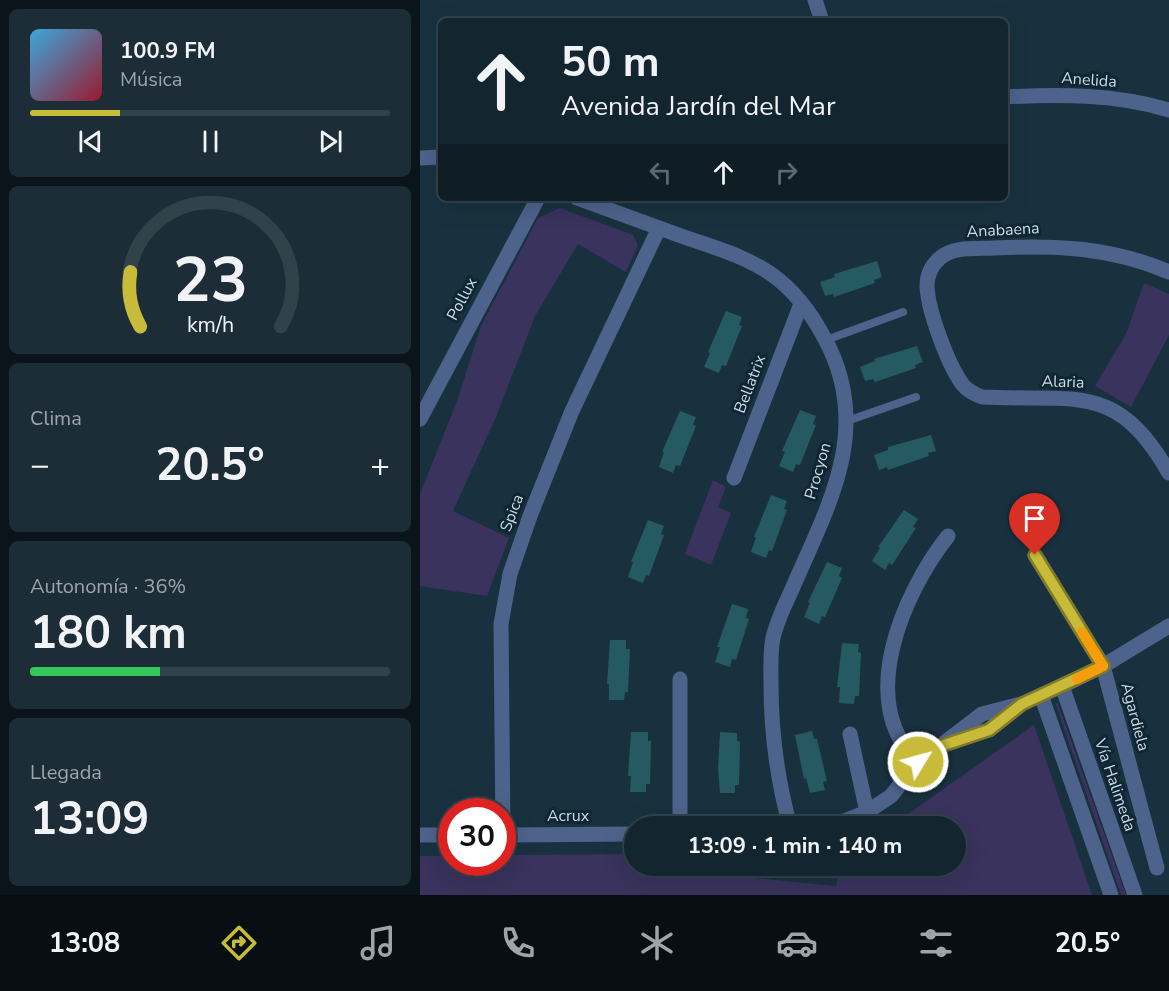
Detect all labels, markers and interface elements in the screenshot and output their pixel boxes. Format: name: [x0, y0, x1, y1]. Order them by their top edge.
text: 50 m: [561, 34, 660, 91]
text: 100.9 FM: [120, 36, 216, 66]
icon: ahead: [462, 42, 540, 120]
text: Música: [120, 66, 182, 93]
street label: Anelida: [1061, 67, 1117, 93]
text: Avenida Jardín del Mar: [561, 88, 836, 125]
icon: previous: [74, 125, 107, 158]
icon: pause: [194, 125, 227, 158]
icon: next: [314, 125, 347, 158]
icon: left: [644, 156, 677, 189]
icon: ahead: [707, 156, 740, 189]
icon: right: [770, 156, 803, 189]
street label: Anabaena: [966, 217, 1040, 243]
text: 23: [173, 238, 247, 323]
street label: Pollux: [442, 273, 483, 324]
text: km/h: [186, 311, 234, 341]
street label: Bellatrix: [729, 351, 771, 416]
street label: Alaria: [1041, 370, 1085, 394]
text: Clima: [30, 405, 82, 432]
text: 20.5°: [155, 435, 265, 496]
street label: Procyon: [799, 440, 837, 502]
text: −: [30, 443, 50, 488]
text: +: [370, 443, 390, 488]
street label: Spica: [495, 491, 529, 535]
pin: [1009, 493, 1060, 555]
icon: arrive: [1018, 502, 1051, 535]
text: Autonomía · 36%: [30, 573, 186, 600]
text: 180 km: [30, 603, 187, 664]
street label: Agardiela: [1115, 680, 1155, 754]
position arrow: [886, 730, 950, 794]
street label: Vía Halimeda: [1089, 735, 1141, 834]
text: Llegada: [30, 759, 102, 786]
text: 13:09: [30, 789, 149, 850]
speed limit sign: 30: [438, 798, 516, 876]
street label: Acrux: [547, 805, 590, 827]
text: 13:09 · 1 min · 140 m: [688, 831, 902, 861]
icon: directions: [218, 922, 260, 964]
icon: music: [357, 922, 399, 964]
icon: phone: [497, 922, 539, 964]
icon: climate: [636, 922, 678, 964]
icon: car: [776, 922, 818, 964]
icon: filters: [915, 922, 957, 964]
text: 13:08: [49, 925, 120, 962]
text: 20.5°: [1055, 925, 1120, 962]

